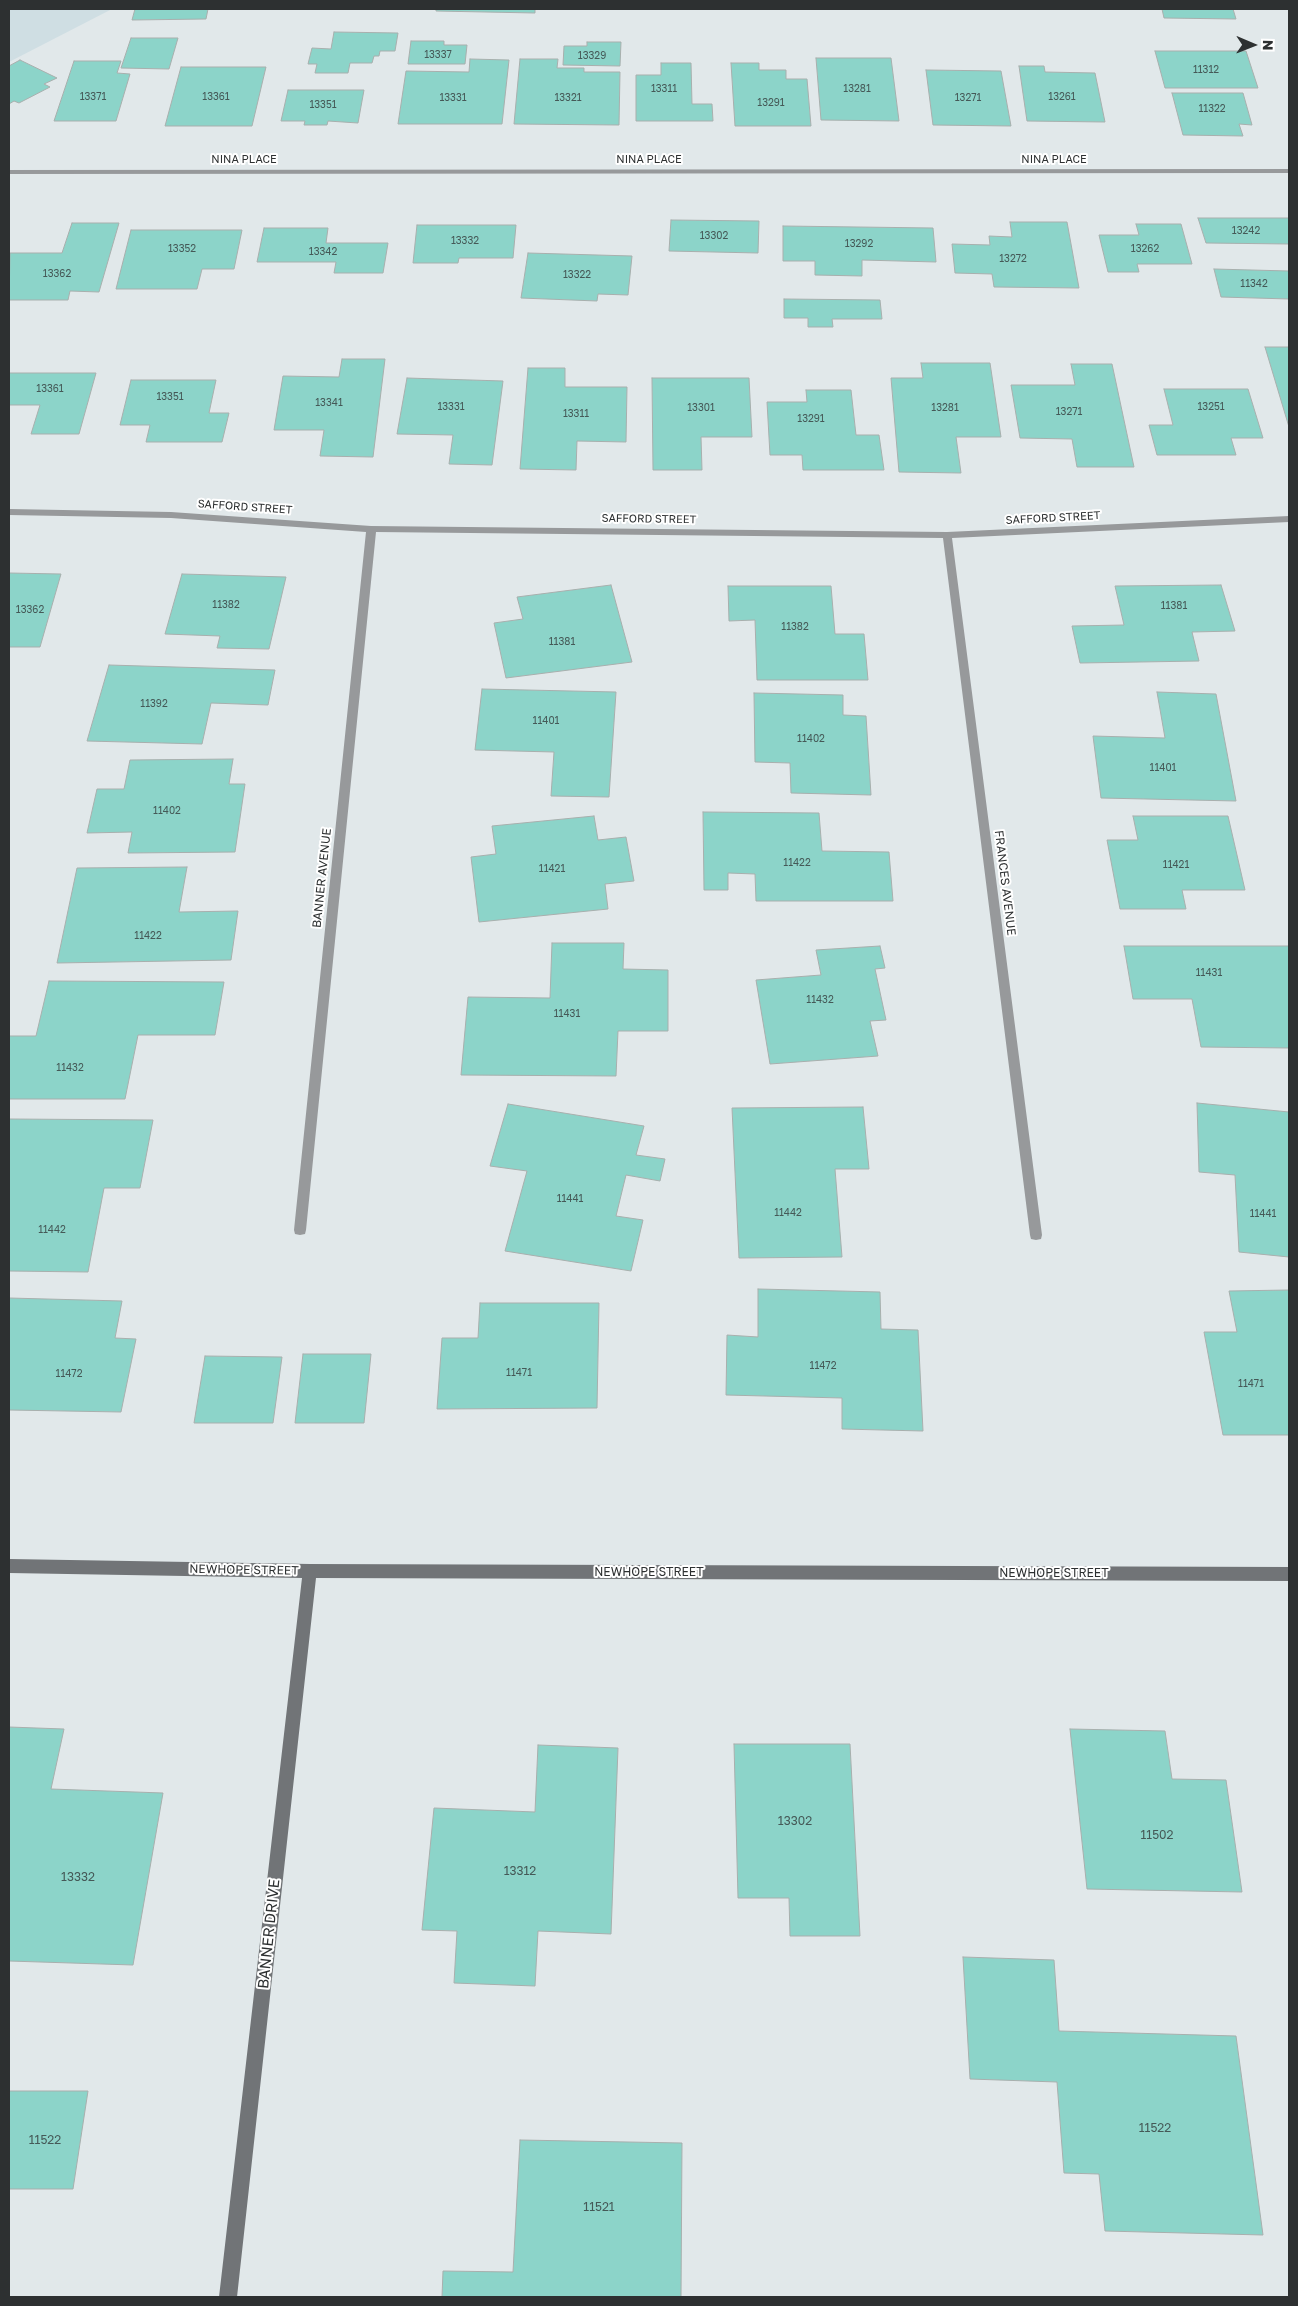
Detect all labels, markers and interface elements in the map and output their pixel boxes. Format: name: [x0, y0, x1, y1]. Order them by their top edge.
north arrow: [1228, 20, 1278, 70]
text: N: [1260, 40, 1277, 51]
house number: 13337: [424, 49, 452, 61]
house number: 13329: [578, 50, 606, 62]
house number: 11312: [1193, 64, 1219, 76]
house number: 13311: [651, 83, 677, 95]
house number: 13281: [843, 83, 871, 95]
house number: 13371: [80, 91, 106, 103]
house number: 13361: [202, 91, 230, 103]
house number: 13261: [1048, 91, 1076, 103]
house number: 13331: [439, 92, 467, 104]
house number: 13321: [554, 92, 582, 104]
house number: 13271: [955, 92, 981, 104]
house number: 13291: [757, 97, 785, 109]
house number: 13351: [309, 99, 337, 111]
house number: 11322: [1198, 103, 1226, 115]
street label: NINA PLACE: [211, 153, 277, 167]
street label: NINA PLACE: [616, 153, 682, 167]
street label: NINA PLACE: [1021, 153, 1087, 167]
house number: 13242: [1232, 225, 1260, 237]
house number: 13302: [700, 230, 728, 242]
house number: 13332: [451, 235, 479, 247]
house number: 13292: [845, 238, 873, 250]
house number: 13352: [168, 243, 196, 255]
house number: 13262: [1131, 243, 1159, 255]
house number: 13342: [309, 246, 337, 258]
house number: 13272: [999, 253, 1027, 265]
house number: 13362: [43, 268, 71, 280]
house number: 13322: [563, 269, 591, 281]
house number: 11342: [1240, 278, 1268, 290]
house number: 13361: [36, 383, 64, 395]
house number: 13351: [156, 391, 184, 403]
house number: 13341: [315, 397, 343, 409]
house number: 13331: [437, 401, 465, 413]
house number: 13251: [1197, 401, 1225, 413]
house number: 13301: [687, 402, 715, 414]
house number: 13281: [931, 402, 959, 414]
house number: 13271: [1056, 406, 1082, 418]
house number: 13311: [563, 408, 589, 420]
house number: 13291: [797, 413, 825, 425]
street label: SAFFORD STREET: [197, 497, 293, 517]
street label: SAFFORD STREET: [1005, 509, 1101, 527]
street label: SAFFORD STREET: [601, 512, 697, 526]
house number: 11382: [212, 599, 240, 611]
house number: 11381: [1161, 600, 1187, 612]
house number: 13362: [16, 604, 44, 616]
house number: 11382: [781, 621, 809, 633]
house number: 11381: [549, 636, 575, 648]
house number: 11392: [140, 698, 168, 710]
house number: 11401: [533, 715, 559, 727]
house number: 11402: [797, 733, 825, 745]
house number: 11401: [1150, 762, 1176, 774]
house number: 11402: [153, 805, 181, 817]
street label: BANNER AVENUE: [310, 827, 334, 929]
street label: FRANCES AVENUE: [991, 829, 1019, 937]
house number: 11422: [783, 857, 811, 869]
house number: 11421: [1163, 859, 1189, 871]
house number: 11421: [539, 863, 565, 875]
house number: 11422: [134, 930, 162, 942]
house number: 11431: [1196, 967, 1222, 979]
house number: 11432: [806, 994, 834, 1006]
house number: 11431: [554, 1008, 580, 1020]
house number: 11432: [56, 1062, 84, 1074]
house number: 11441: [557, 1193, 583, 1205]
house number: 11442: [774, 1207, 802, 1219]
house number: 11441: [1250, 1208, 1276, 1220]
house number: 11442: [38, 1224, 66, 1236]
house number: 11472: [810, 1360, 836, 1372]
house number: 11471: [506, 1367, 532, 1379]
house number: 11472: [56, 1368, 82, 1380]
house number: 11471: [1238, 1378, 1264, 1390]
street label: NEWHOPE STREET: [189, 1562, 299, 1578]
street label: NEWHOPE STREET: [594, 1565, 704, 1579]
street label: NEWHOPE STREET: [999, 1566, 1109, 1580]
house number: 13302: [778, 1814, 812, 1828]
house number: 11502: [1141, 1828, 1173, 1842]
house number: 13312: [504, 1864, 536, 1878]
house number: 13332: [61, 1870, 95, 1884]
street label: BANNER DRIVE: [254, 1878, 284, 1990]
house number: 11522: [1139, 2121, 1171, 2135]
house number: 11522: [29, 2133, 61, 2147]
house number: 11521: [583, 2200, 615, 2214]

